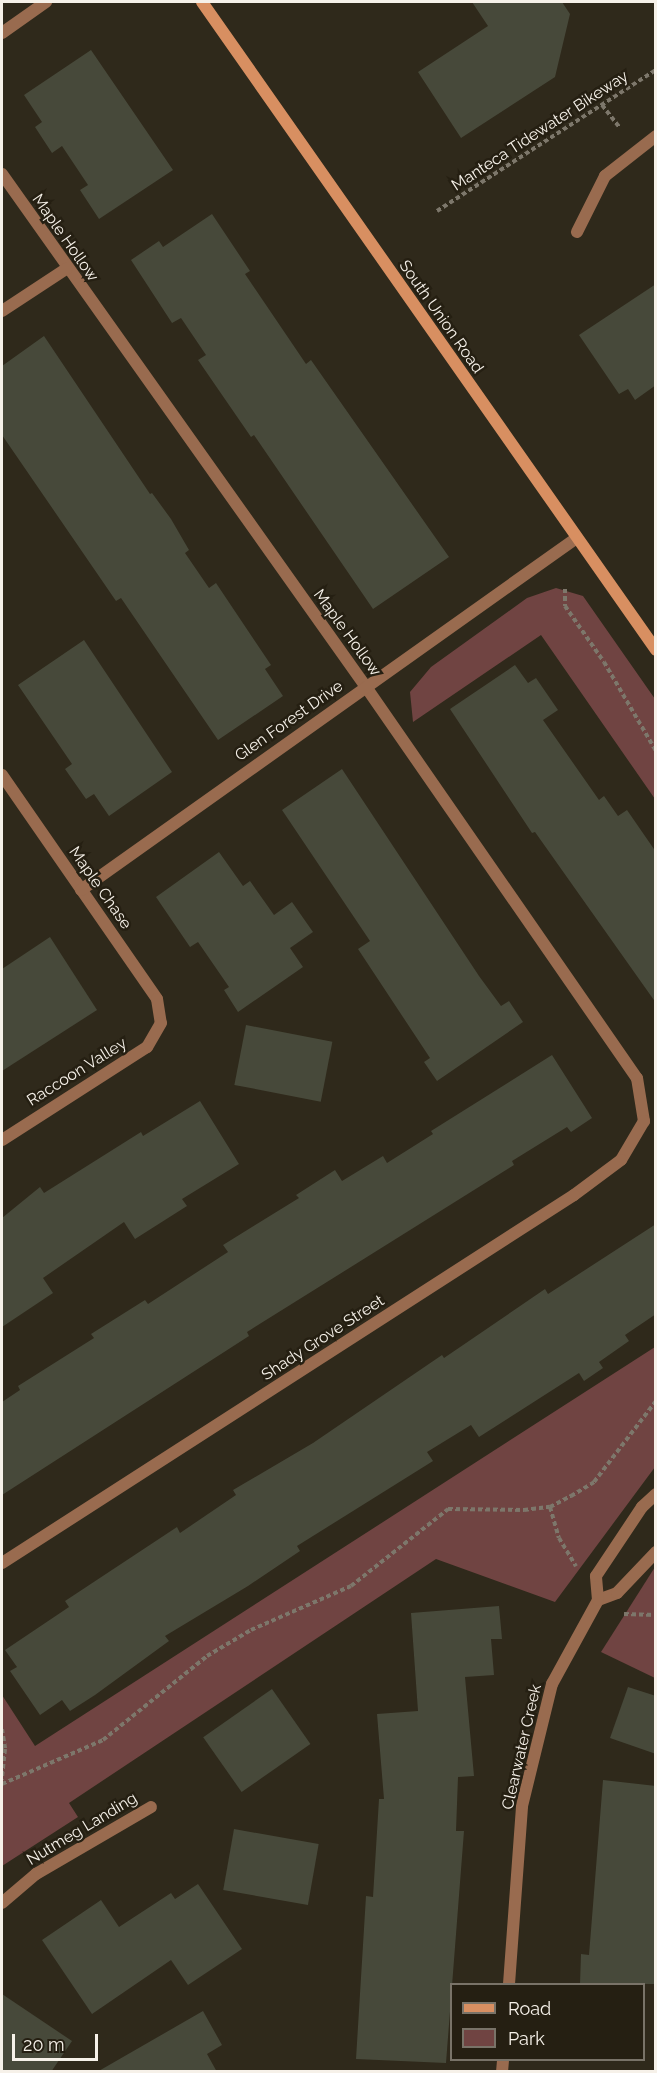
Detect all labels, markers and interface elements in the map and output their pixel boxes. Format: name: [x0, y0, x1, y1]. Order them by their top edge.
street label: Manteca Tidewater Bikeway: [448, 66, 632, 196]
street label: Maple Hollow: [28, 191, 102, 285]
street label: South Union Road: [395, 257, 487, 377]
street label: Maple Hollow: [309, 586, 385, 680]
street label: Glen Forest Drive: [231, 677, 347, 765]
street label: Maple Chase: [64, 843, 136, 933]
street label: Raccoon Valley: [23, 1034, 131, 1110]
street label: Shady Grove Street: [258, 1291, 388, 1385]
street label: Clearwater Creek: [498, 1682, 546, 1812]
street label: Nutmeg Landing: [23, 1789, 141, 1869]
legend: [450, 1983, 645, 2061]
text: Road: [508, 1998, 551, 2019]
scale bar: [15, 2022, 100, 2060]
text: Park: [508, 2028, 545, 2049]
text: 20 m: [23, 2034, 65, 2055]

